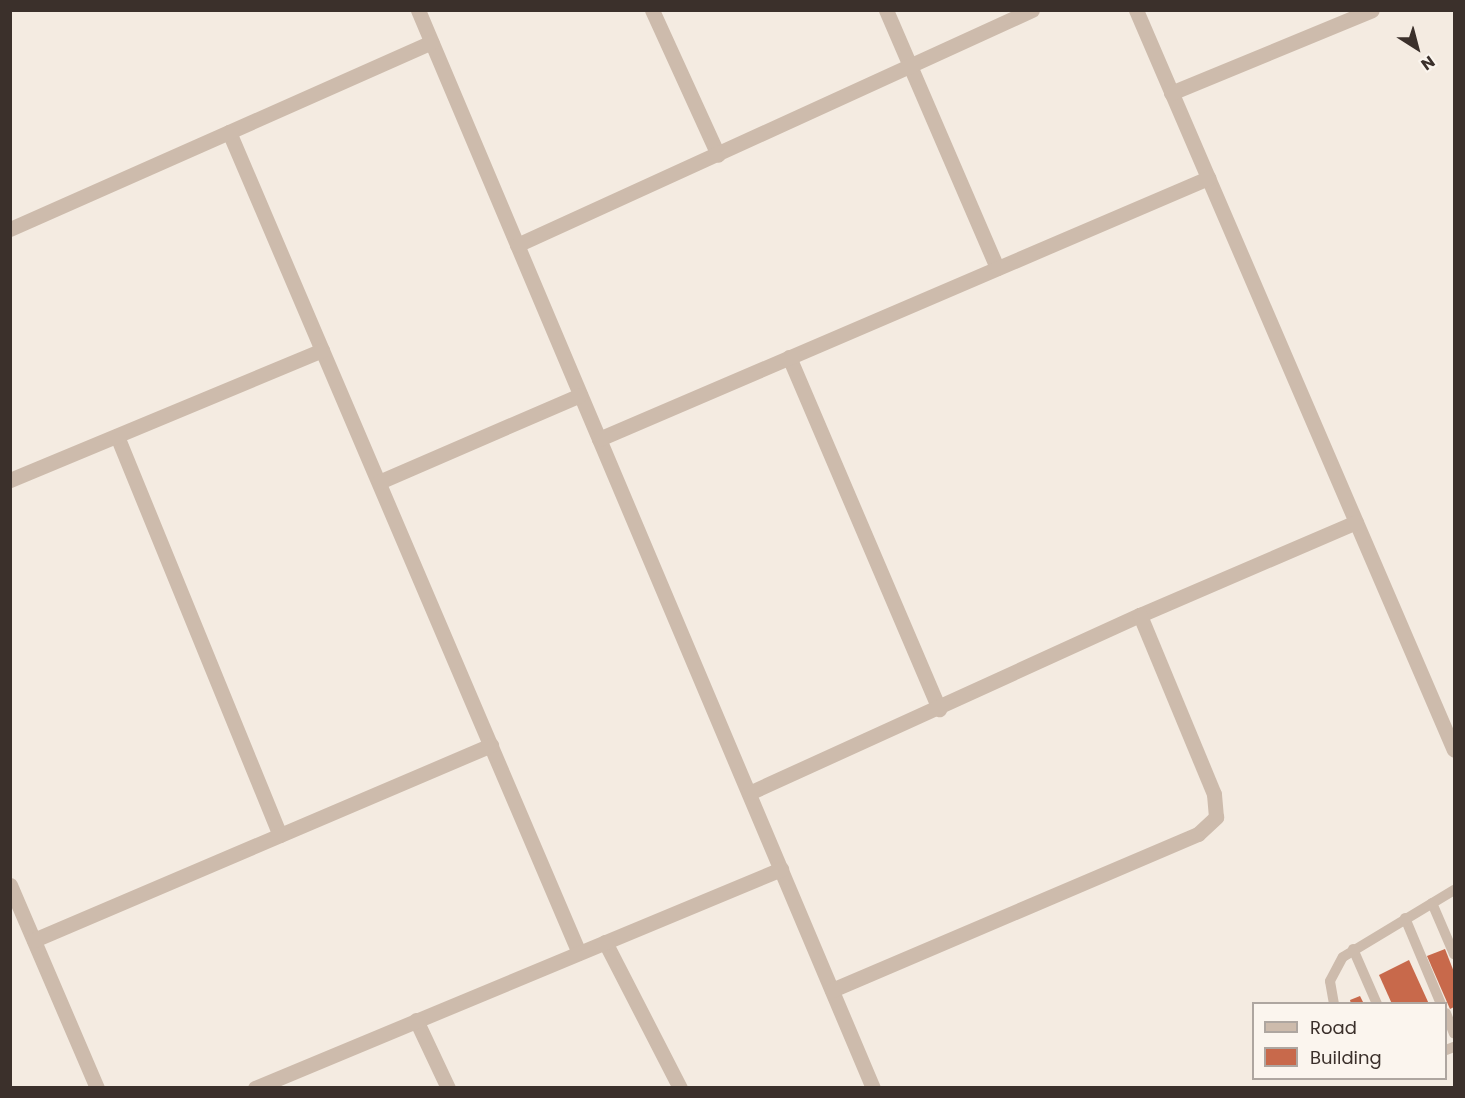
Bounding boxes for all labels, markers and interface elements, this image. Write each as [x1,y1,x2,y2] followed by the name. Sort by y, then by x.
[1387,18,1447,78] north arrow
[1416,50,1440,76] text: N
[1252,1002,1447,1080] legend
[1310,1015,1357,1040] text: Road
[1310,1045,1382,1070] text: Building

